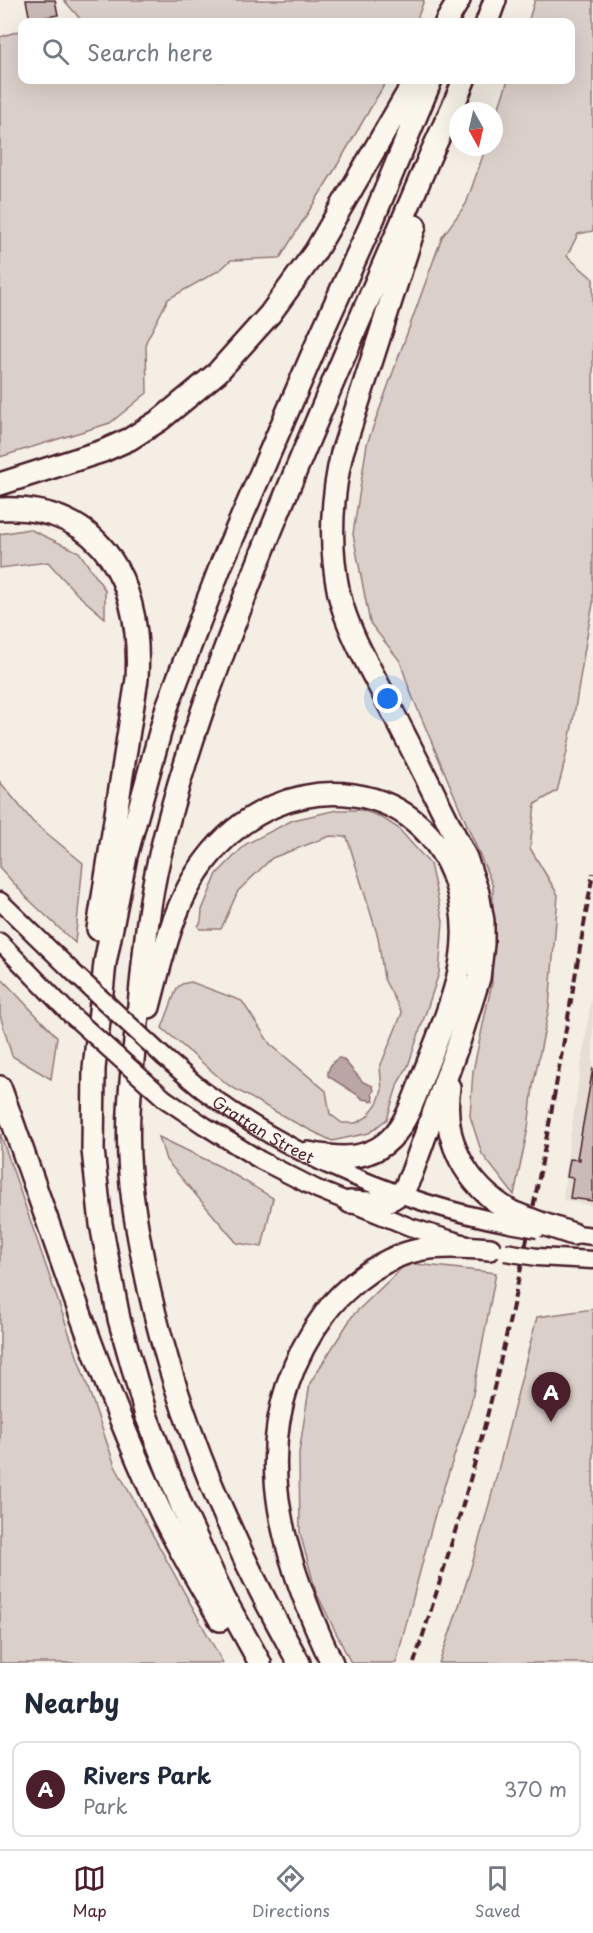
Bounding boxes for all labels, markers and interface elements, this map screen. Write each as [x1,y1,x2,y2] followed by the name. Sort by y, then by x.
[18,18,575,84] search box
[39,35,72,68] icon: search
[87,35,213,68] text: Search here
[449,102,503,156] north arrow
[373,684,402,713] your location
[208,1089,319,1169] street label: Grattan Street
[532,1372,570,1422] pin: A
[24,1683,119,1722] text: Nearby
[83,1758,212,1791] text: Rivers Park
[38,1774,53,1804] text: A
[504,1774,567,1804] text: 370 m
[83,1791,128,1821] text: Park
[73,1862,107,1922] tab: Map
[252,1862,330,1922] tab: Directions
[475,1862,520,1922] tab: Saved

